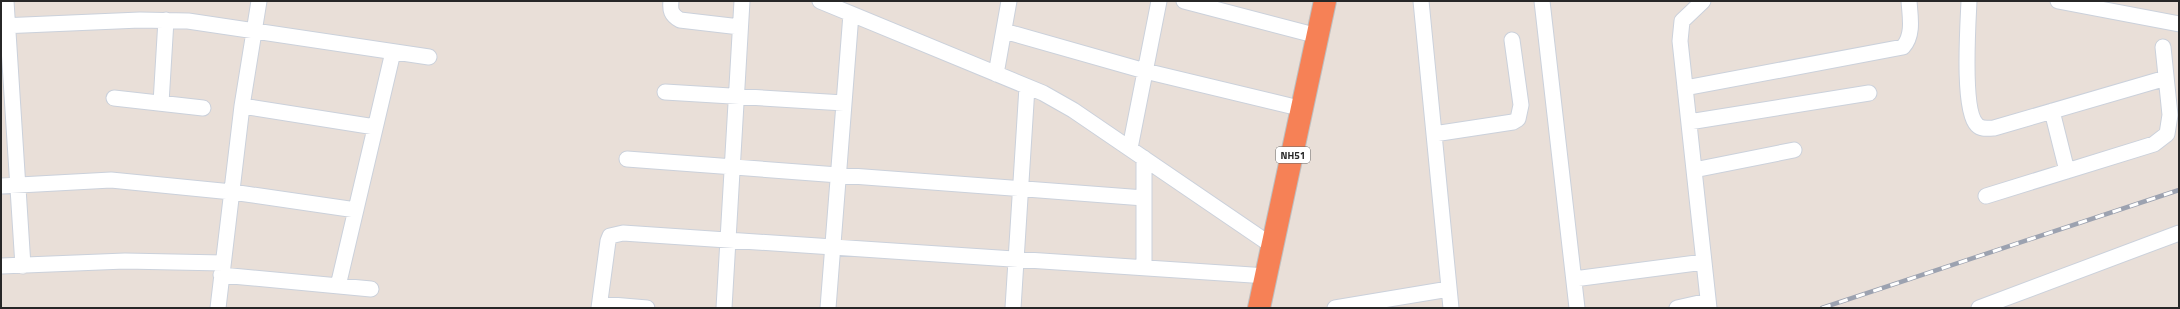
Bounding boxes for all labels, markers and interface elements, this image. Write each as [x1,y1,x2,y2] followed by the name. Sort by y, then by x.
[1276,147,1310,163] road number: NH51

